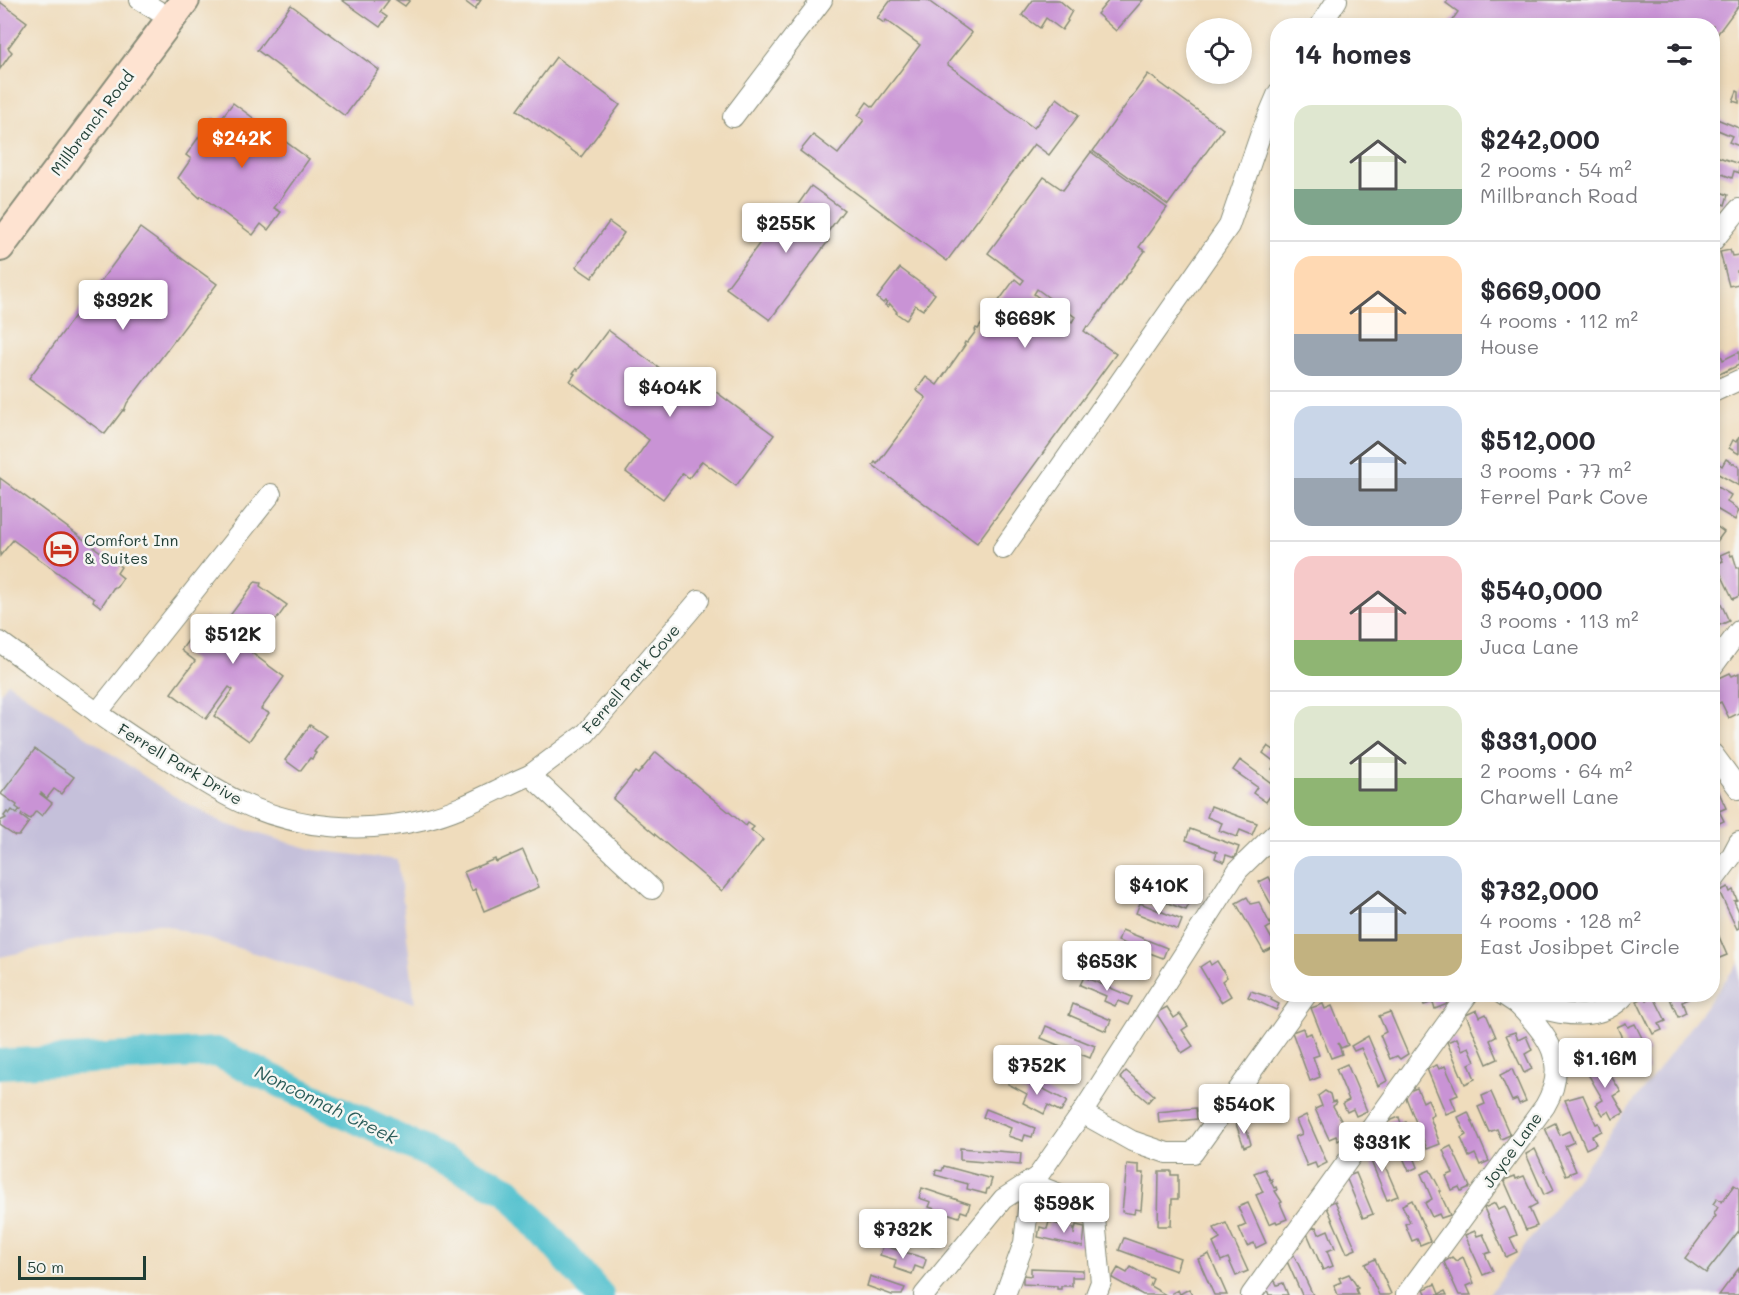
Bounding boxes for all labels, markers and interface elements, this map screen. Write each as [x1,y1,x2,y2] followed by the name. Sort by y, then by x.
[1186,18,1252,84] map controls
[1186,18,1252,84] button: locate
[1294,37,1412,71] text: 14 homes
[1663,38,1696,71] icon: filters
[45,66,138,179] street label: Millbranch Road
[200,118,284,169] pin: $242K
[1480,122,1600,156] text: $242,000
[212,124,272,150] text: $242K
[1342,129,1414,201] icon: home
[1480,156,1632,182] text: 2 rooms · 54 m²
[1480,182,1638,208] text: Millbranch Road
[744,203,828,254] pin: $255K
[756,209,816,235] text: $255K
[1480,273,1601,307] text: $669,000
[81,280,165,331] pin: $392K
[1342,280,1414,352] icon: home
[93,286,153,312] text: $392K
[983,298,1067,349] pin: $669K
[994,304,1056,330] text: $669K
[1480,307,1638,333] text: 4 rooms · 112 m²
[1480,333,1539,359] text: House
[628,367,712,418] pin: $404K
[638,373,702,399] text: $404K
[1480,423,1595,457] text: $512,000
[1342,430,1414,502] icon: home
[1480,457,1631,483] text: 3 rooms · 77 m²
[1480,483,1648,509] text: Ferrel Park Cove
[84,529,178,568] place label: Comfort Inn & Suites
[43,531,79,567] hotel icon: Comfort Inn & Suites
[1480,573,1603,607] text: $540,000
[1342,580,1414,652] icon: home
[1480,607,1639,633] text: 3 rooms · 113 m²
[191,614,275,665] pin: $512K
[577,619,684,738] street label: Ferrell Park Cove
[204,620,262,646] text: $512K
[1480,633,1579,659] text: Juca Lane
[114,718,246,809] street label: Ferrell Park Drive
[1480,723,1597,757] text: $331,000
[1342,730,1414,802] icon: home
[1480,757,1632,783] text: 2 rooms · 64 m²
[1480,783,1619,809] text: Charwell Lane
[1117,865,1201,916] pin: $410K
[1129,871,1189,897] text: $410K
[1480,873,1599,907] text: $732,000
[1342,880,1414,952] icon: home
[1480,907,1641,933] text: 4 rooms · 128 m²
[1480,933,1680,959] text: East Josibpet Circle
[1065,941,1149,992] pin: $653K
[1076,947,1138,973] text: $653K
[1556,1038,1654,1089] pin: $1.16M
[1573,1044,1637,1070] text: $1.16M
[995,1045,1079,1096] pin: $752K
[1007,1051,1067,1077] text: $752K
[251,1059,402,1149] water label: Nonconnah Creek
[1202,1084,1286,1135] pin: $540K
[1213,1090,1275,1116] text: $540K
[1477,1108,1546,1192] street label: Joyce Lane
[1340,1122,1424,1173] pin: $331K
[1353,1128,1411,1154] text: $331K
[1022,1183,1106,1234] pin: $598K
[1033,1189,1095,1215] text: $598K
[861,1209,945,1260] pin: $732K
[873,1215,933,1241] text: $732K
[18,1253,146,1280] scale bar
[27,1256,64,1277] text: 50 m

